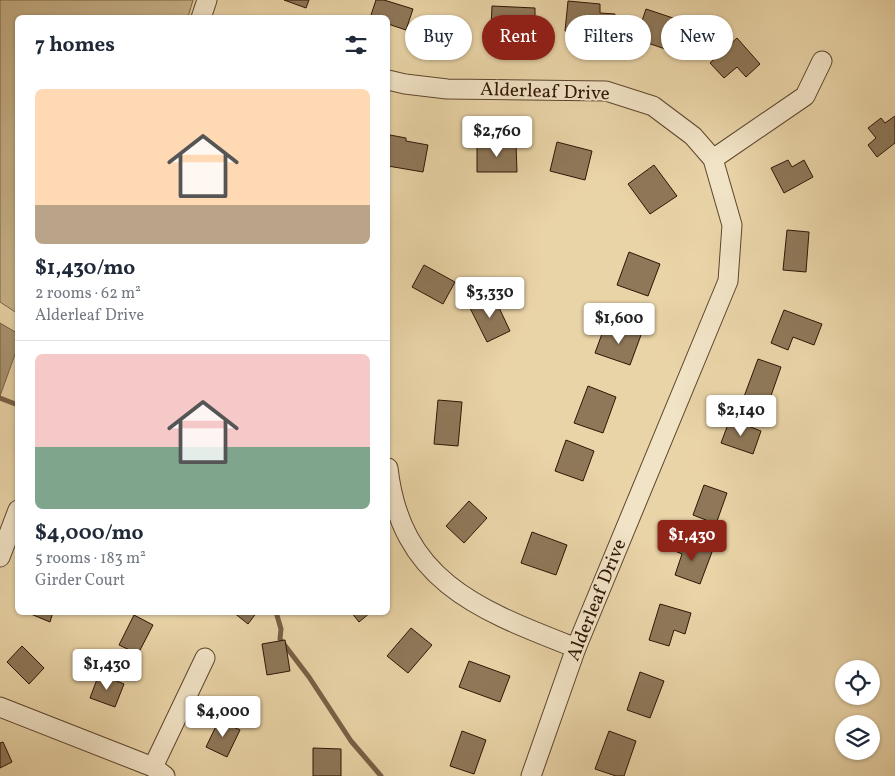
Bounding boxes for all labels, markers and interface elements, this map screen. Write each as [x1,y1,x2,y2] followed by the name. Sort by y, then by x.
[405,15,472,60] chip: Buy
[482,15,555,60] chip: Rent
[565,15,651,60] chip: Filters
[661,15,733,60] chip: New
[35,31,115,60] text: 7 homes
[342,31,370,59] icon: filters
[480,77,610,107] street label: Alderleaf Drive
[456,116,538,158] pin: $2,760
[158,121,248,211] icon: home
[473,121,521,143] text: $2,760
[35,254,135,283] text: $1,430/mo
[449,276,531,319] pin: $3,330
[466,282,514,304] text: $3,330
[35,283,141,305] text: 2 rooms · 62 m²
[578,302,660,345] pin: $1,600
[35,305,144,327] text: Alderleaf Drive
[595,308,643,330] text: $1,600
[158,387,248,477] icon: home
[700,394,782,437] pin: $2,140
[717,400,765,422] text: $2,140
[35,519,144,548] text: $4,000/mo
[651,520,733,562] pin: $1,430
[669,525,715,547] text: $1,430
[561,535,633,665] street label: Alderleaf Drive
[35,548,146,570] text: 5 rooms · 183 m²
[35,570,125,592] text: Girder Court
[66,648,148,691] pin: $1,430
[84,654,130,676] text: $1,430
[835,660,880,760] map controls
[835,660,880,705] button: locate
[182,696,264,738] pin: $4,000
[196,701,250,723] text: $4,000
[835,715,880,760] button: layers

